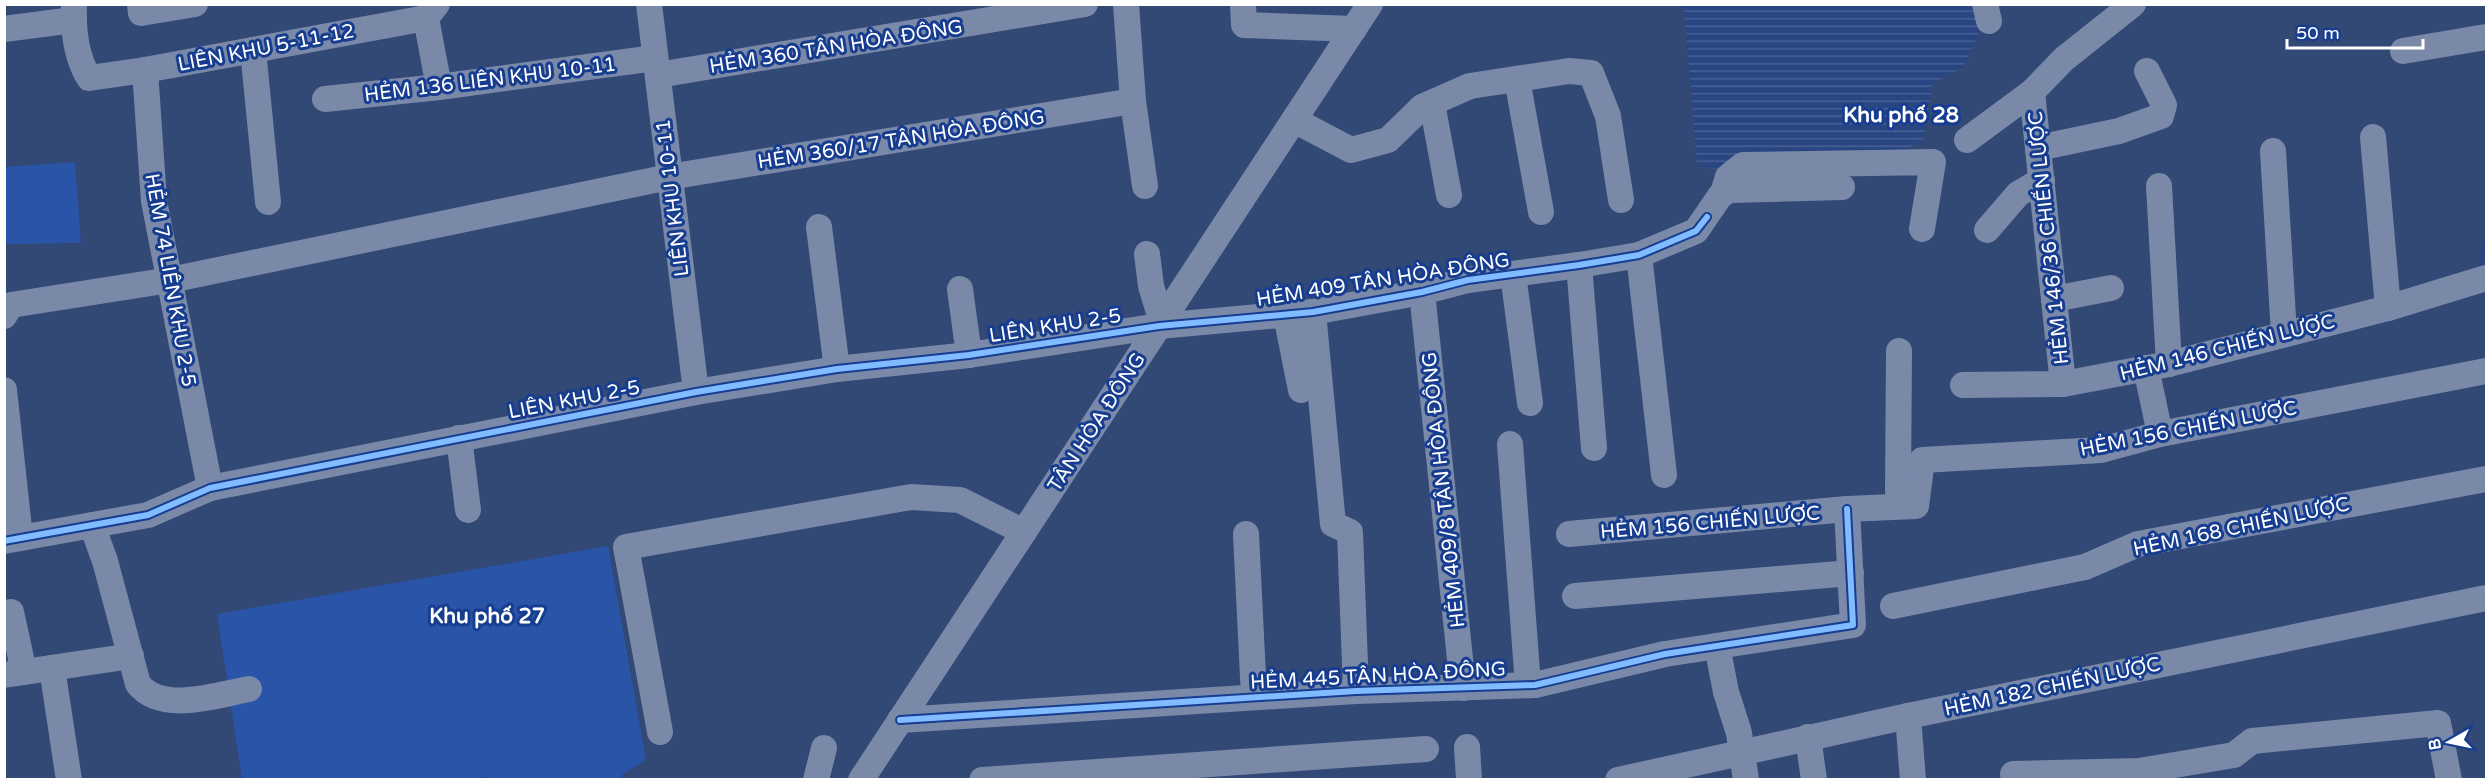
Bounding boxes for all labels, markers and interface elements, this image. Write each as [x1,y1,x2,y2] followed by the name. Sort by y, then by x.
[2287,12,2424,50] scale bar
[708,14,965,79] street label: HẺM 360 TÂN HÒA ĐÔNG
[176,18,356,77] street label: LIÊN KHU 5-11-12
[2296,22,2340,44] text: 50 m
[363,52,618,107] street label: HẺM 136 LIÊN KHU 10-11
[1843,103,1959,128] district label: Khu phố 28
[756,104,1046,175] street label: HẺM 360/17 TÂN HÒA ĐÔNG
[2021,110,2074,366] street label: HẺM 146/36 CHIẾN LƯỢC
[650,118,695,278] street label: LIÊN KHU 10-11
[139,172,202,389] street label: HẺM 74 LIÊN KHU 2-5
[1255,247,1512,312] street label: HẺM 409 TÂN HÒA ĐÔNG
[987,303,1123,348] street label: LIÊN KHU 2-5
[2117,307,2337,386] street label: HẺM 146 CHIẾN LƯỢC
[1042,348,1151,497] street label: TÂN HÒA ĐÔNG
[1417,351,1470,629] street label: HẺM 409/8 TÂN HÒA ĐÔNG
[506,374,642,424] street label: LIÊN KHU 2-5
[2077,393,2299,462] street label: HẺM 156 CHIẾN LƯỢC
[2130,489,2352,562] street label: HẺM 168 CHIẾN LƯỢC
[1599,498,1821,545] street label: HẺM 156 CHIẾN LƯỢC
[429,604,545,629] district label: Khu phố 27
[1941,649,2163,722] street label: HẺM 182 CHIẾN LƯỢC
[1249,656,1507,695] street label: HẺM 445 TÂN HÒA ĐÔNG
[2419,712,2479,772] north arrow
[2424,737,2446,751] text: B

